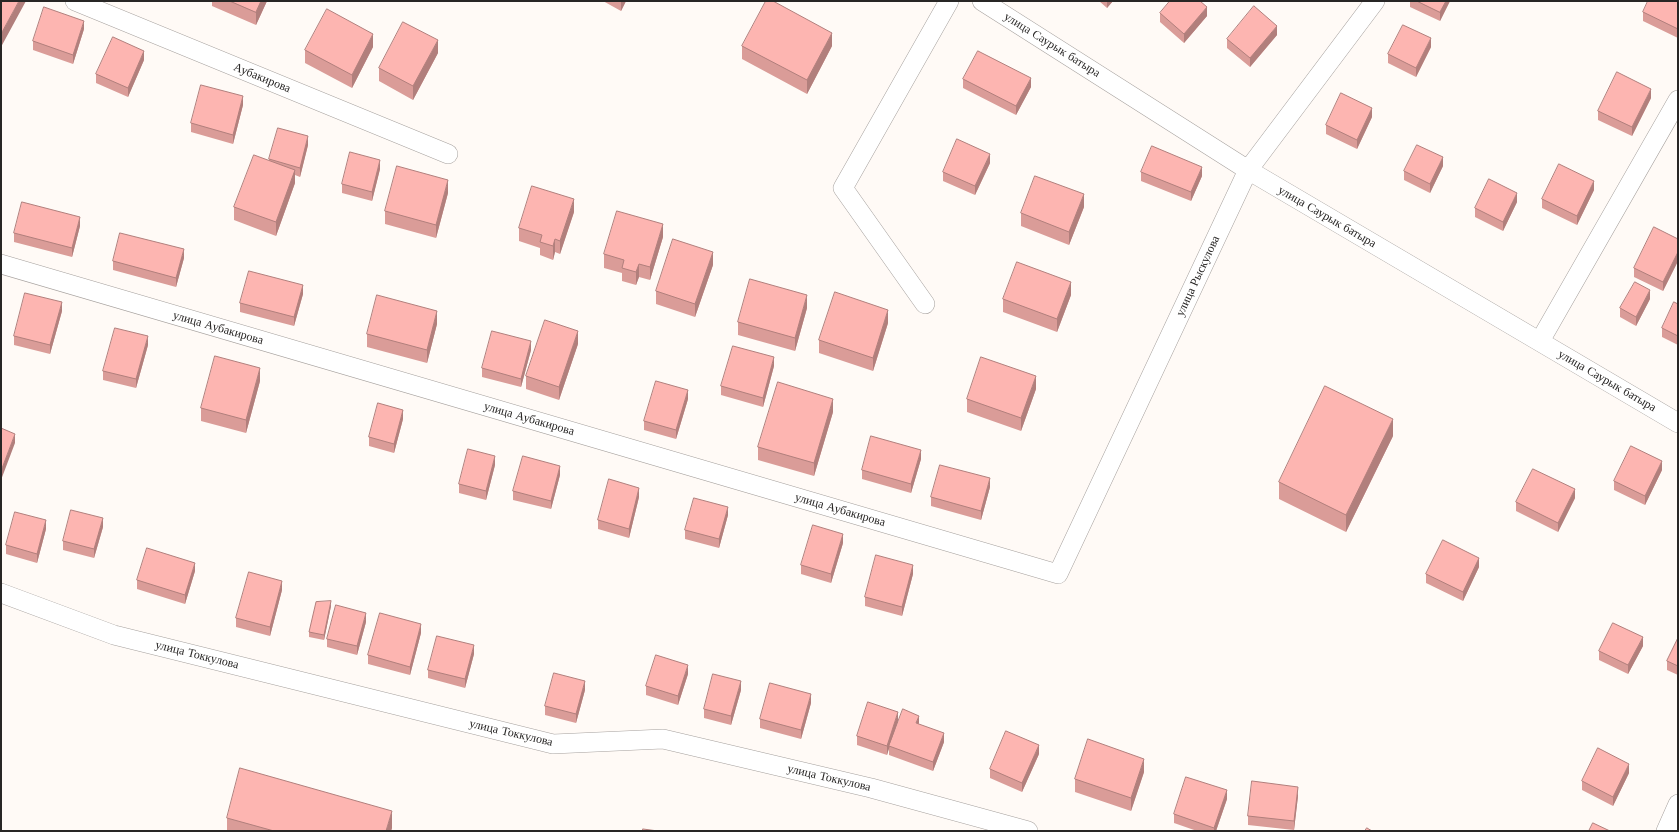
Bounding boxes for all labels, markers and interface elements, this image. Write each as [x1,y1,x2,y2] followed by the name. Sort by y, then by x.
[1001,10,1103,80] street label: улица Саурык батыра
[231,60,293,96] street label: Аубакирова
[1275,183,1379,251] street label: улица Саурык батыра
[1173,233,1223,319] street label: улица Рыскулова
[171,308,265,348] street label: улица Аубакирова
[1555,347,1659,415] street label: улица Саурык батыра
[482,399,576,439] street label: улица Аубакирова
[793,490,887,530] street label: улица Аубакирова
[154,638,240,672] street label: улица Токкулова
[468,716,554,750] street label: улица Токкулова
[786,761,872,795] street label: улица Токкулова

